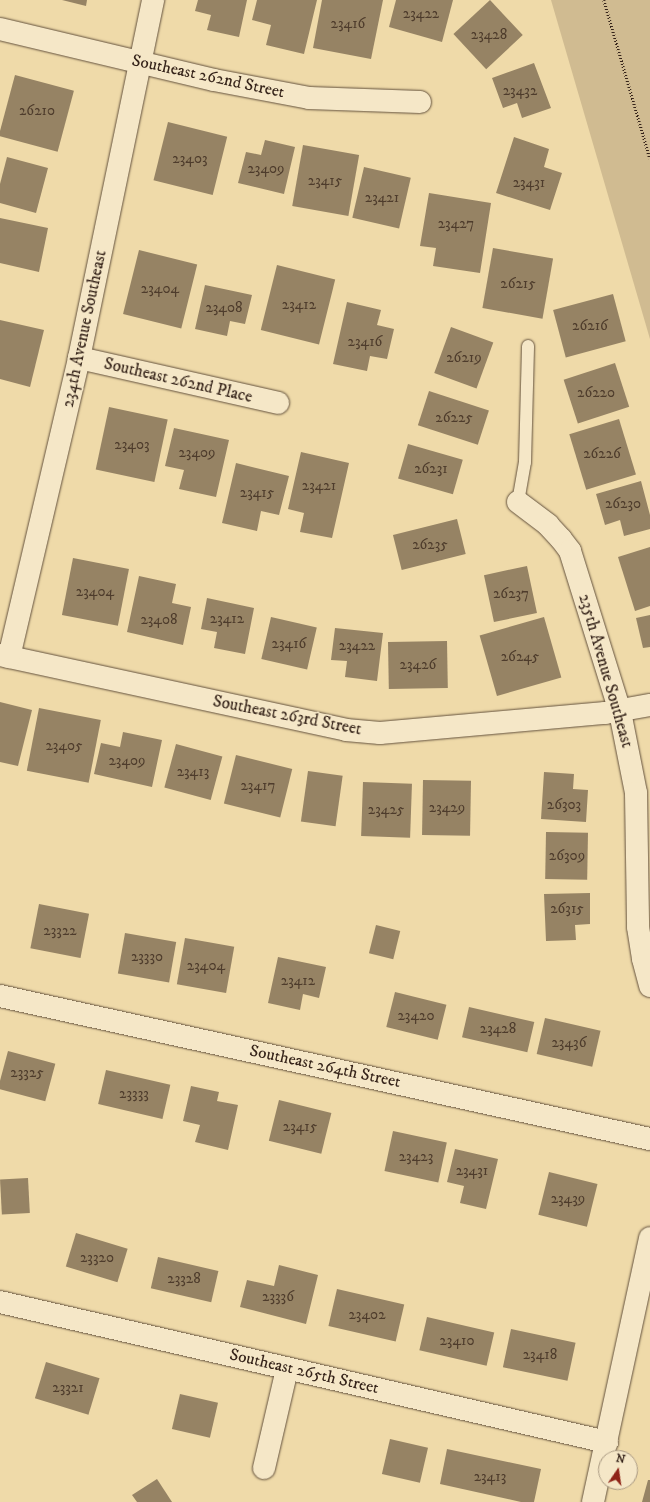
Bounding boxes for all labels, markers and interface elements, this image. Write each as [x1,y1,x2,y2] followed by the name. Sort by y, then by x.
[403,5,439,23] house number: 23422
[331,15,365,33] house number: 23416
[471,26,507,44] house number: 23428
[130,51,286,103] street label: Southeast 262nd Street
[503,82,537,100] house number: 23432
[19,102,55,120] house number: 26210
[172,150,208,168] house number: 23403
[247,160,285,178] house number: 23409
[308,172,342,190] house number: 23415
[513,174,545,192] house number: 23431
[365,189,399,207] house number: 23421
[438,215,474,233] house number: 23427
[58,249,112,409] street label: 234th Avenue Southeast
[500,275,536,293] house number: 26215
[141,280,179,298] house number: 23404
[282,296,316,314] house number: 23412
[205,299,243,317] house number: 23408
[572,317,608,335] house number: 26216
[348,333,382,351] house number: 23416
[446,349,482,367] house number: 26219
[102,354,254,408] street label: Southeast 262nd Place
[577,384,615,402] house number: 26220
[435,409,473,427] house number: 26225
[114,436,150,454] house number: 23403
[178,444,216,462] house number: 23409
[583,445,621,463] house number: 26226
[414,460,448,478] house number: 26231
[302,477,336,495] house number: 23421
[240,484,274,502] house number: 23415
[605,495,641,513] house number: 26230
[412,536,448,554] house number: 26235
[76,583,114,601] house number: 23404
[493,585,529,603] house number: 26237
[573,592,637,750] street label: 235th Avenue Southeast
[210,610,244,628] house number: 23412
[140,611,178,629] house number: 23408
[272,635,306,653] house number: 23416
[339,637,375,655] house number: 23422
[501,648,539,666] house number: 26245
[400,656,436,674] house number: 23426
[211,692,363,740] street label: Southeast 263rd Street
[45,737,83,755] house number: 23405
[108,752,146,770] house number: 23409
[177,763,209,781] house number: 23413
[240,777,276,795] house number: 23417
[547,796,581,814] house number: 26303
[429,799,465,817] house number: 23429
[368,801,404,819] house number: 23425
[549,847,585,865] house number: 26309
[550,900,584,918] house number: 26315
[43,922,77,940] house number: 23322
[131,948,163,966] house number: 23330
[187,957,225,975] house number: 23404
[281,972,315,990] house number: 23412
[397,1007,435,1025] house number: 23420
[480,1020,516,1038] house number: 23428
[551,1034,587,1052] house number: 23436
[248,1041,402,1093] street label: Southeast 264th Street
[10,1064,44,1082] house number: 23325
[119,1085,149,1103] house number: 23333
[283,1118,317,1136] house number: 23415
[399,1148,433,1166] house number: 23423
[456,1162,488,1180] house number: 23431
[551,1190,585,1208] house number: 23439
[80,1249,114,1267] house number: 23320
[167,1270,201,1288] house number: 23328
[262,1288,294,1306] house number: 23336
[348,1306,386,1324] house number: 23402
[439,1332,475,1350] house number: 23410
[227,1345,381,1399] street label: Southeast 265th Street
[523,1346,557,1364] house number: 23418
[52,1379,84,1397] house number: 23321
[598,1450,638,1490] north arrow
[614,1451,626,1467] text: N
[474,1468,506,1486] house number: 23413

